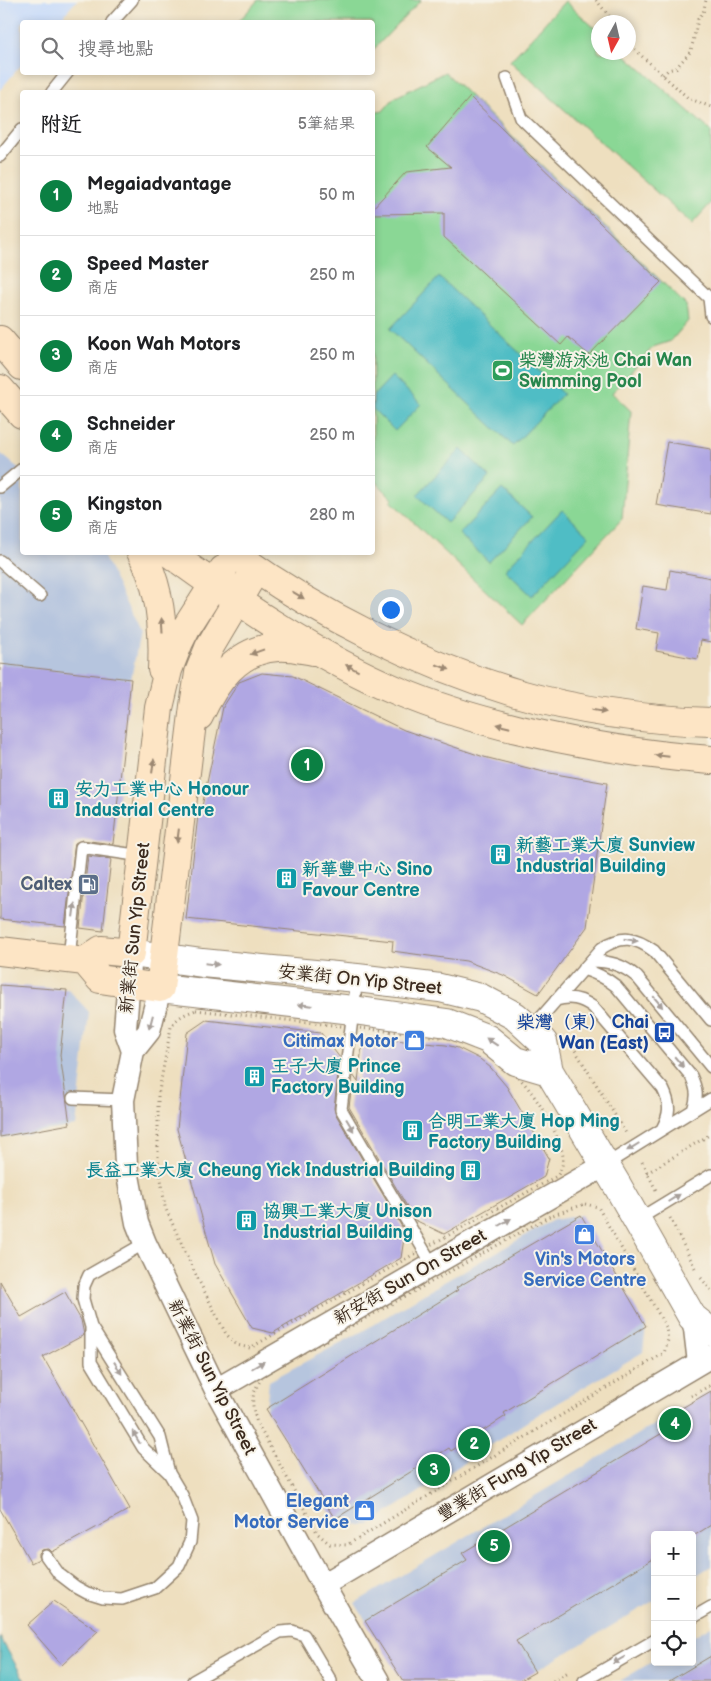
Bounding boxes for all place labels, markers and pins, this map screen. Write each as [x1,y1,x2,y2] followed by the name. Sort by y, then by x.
[519,350,692,392] place label: 柴灣游泳池 Chai Wan Swimming Pool
[491,358,515,382] sports icon: 柴灣游泳池 Chai Wan Swimming Pool
[291,746,323,784] pin: 1
[75,779,250,821] place label: 安力工業中心 Honour Industrial Centre
[47,787,71,811] building icon: 安力工業中心 Honour Industrial Centre
[516,835,695,877] place label: 新藝工業大廈 Sunview Industrial Building
[488,843,512,867] building icon: 新藝工業大廈 Sunview Industrial Building
[302,859,433,901] place label: 新華豐中心 Sino Favour Centre
[274,867,298,891] building icon: 新華豐中心 Sino Favour Centre
[76,872,100,896] fuel station icon: Caltex
[21,874,72,895] place label: Caltex
[517,1012,649,1054] place label: 柴灣（東） Chai Wan (East)
[653,1020,677,1044] bus stop icon: 柴灣（東） Chai Wan (East)
[402,1029,426,1053] shop icon: Citimax Motor
[283,1031,399,1052] place label: Citimax Motor
[271,1056,405,1098] place label: 王子大廈 Prince Factory Building
[243,1064,267,1088] building icon: 王子大廈 Prince Factory Building
[428,1111,620,1153] place label: 合明工業大廈 Hop Ming Factory Building
[400,1119,424,1143] building icon: 合明工業大廈 Hop Ming Factory Building
[459,1158,483,1182] building icon: 長益工業大廈 Cheung Yick Industrial Building
[86,1160,455,1181] place label: 長益工業大廈 Cheung Yick Industrial Building
[263,1201,432,1243] place label: 協興工業大廈 Unison Industrial Building
[235,1209,259,1233] building icon: 協興工業大廈 Unison Industrial Building
[573,1222,597,1246] shop icon: Vin's Motors Service Centre
[524,1249,646,1291] place label: Vin's Motors Service Centre
[659,1405,691,1443] pin: 4
[458,1425,490,1463] pin: 2
[418,1451,450,1489] pin: 3
[234,1491,349,1533] place label: Elegant Motor Service
[353,1499,377,1523] shop icon: Elegant Motor Service
[478,1527,510,1565] pin: 5

